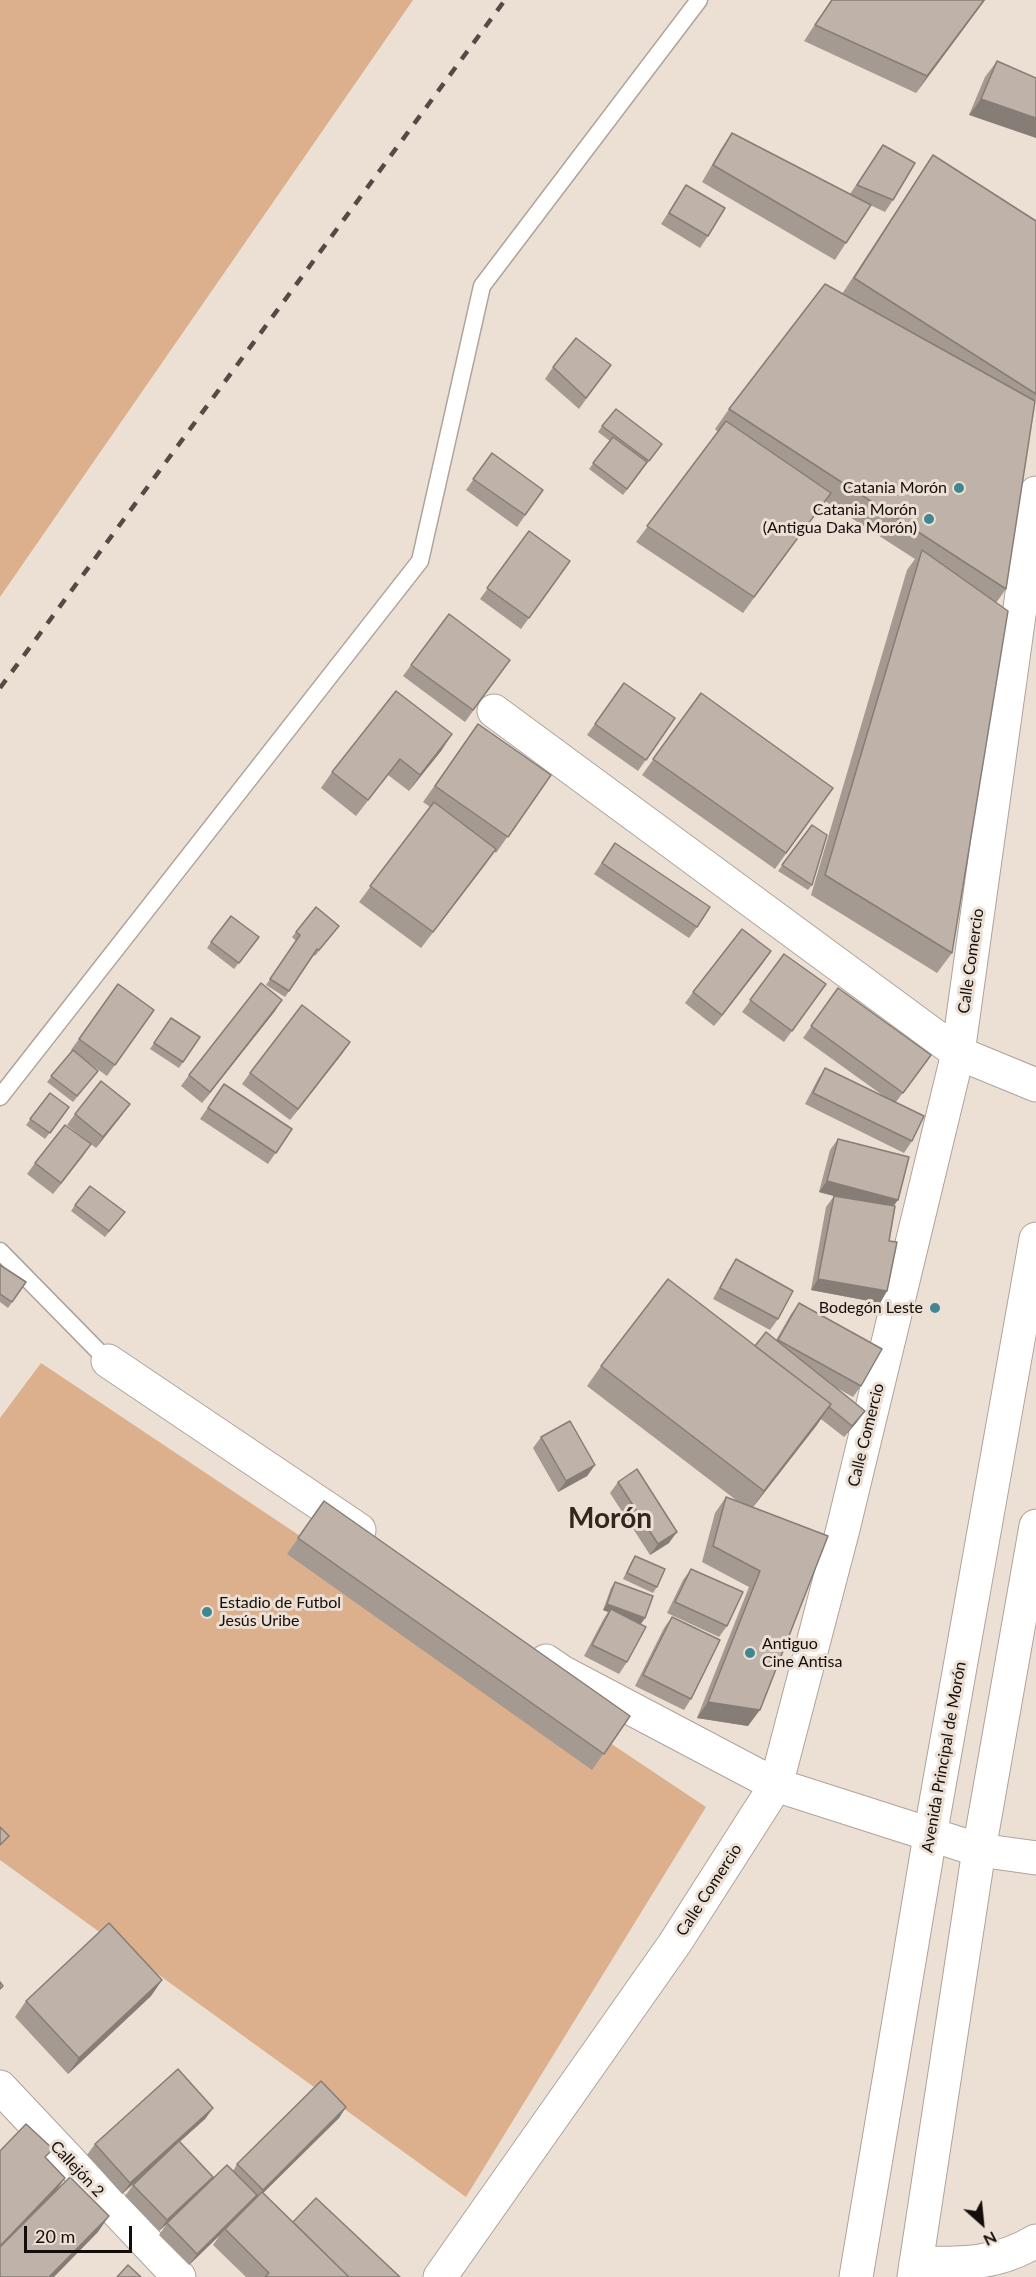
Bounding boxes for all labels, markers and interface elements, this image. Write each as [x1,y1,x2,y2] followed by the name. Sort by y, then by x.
[843,478,947,498] place label: Catania Morón
[952,481,966,495] marker: Catania Morón
[763,500,917,538] place label: Catania Morón (Antigua Daka Morón)
[922,512,936,526] marker: Catania Morón (Antigua Daka Morón)
[954,907,988,1015] street label: Calle Comercio
[819,1298,923,1318] place label: Bodegón Leste
[928,1301,942,1315] marker: Bodegón Leste
[844,1381,888,1489] street label: Calle Comercio
[568,1502,652,1536] district label: Morón
[219,1593,341,1631] place label: Estadio de Futbol Jesús Uribe
[200,1605,214,1619] marker: Estadio de Futbol Jesús Uribe
[762,1634,842,1672] place label: Antiguo Cine Antisa
[743,1646,757,1660] marker: Antiguo Cine Antisa
[918,1660,970,1854] street label: Avenida Principal de Morón
[672,1840,746,1940] street label: Calle Comercio
[46,2137,108,2201] street label: Callejón 2
[952,2193,1012,2253] north arrow
[27,2214,135,2252] scale bar
[35,2225,75,2247] text: 20 m
[981,2228,1000,2251] text: N

